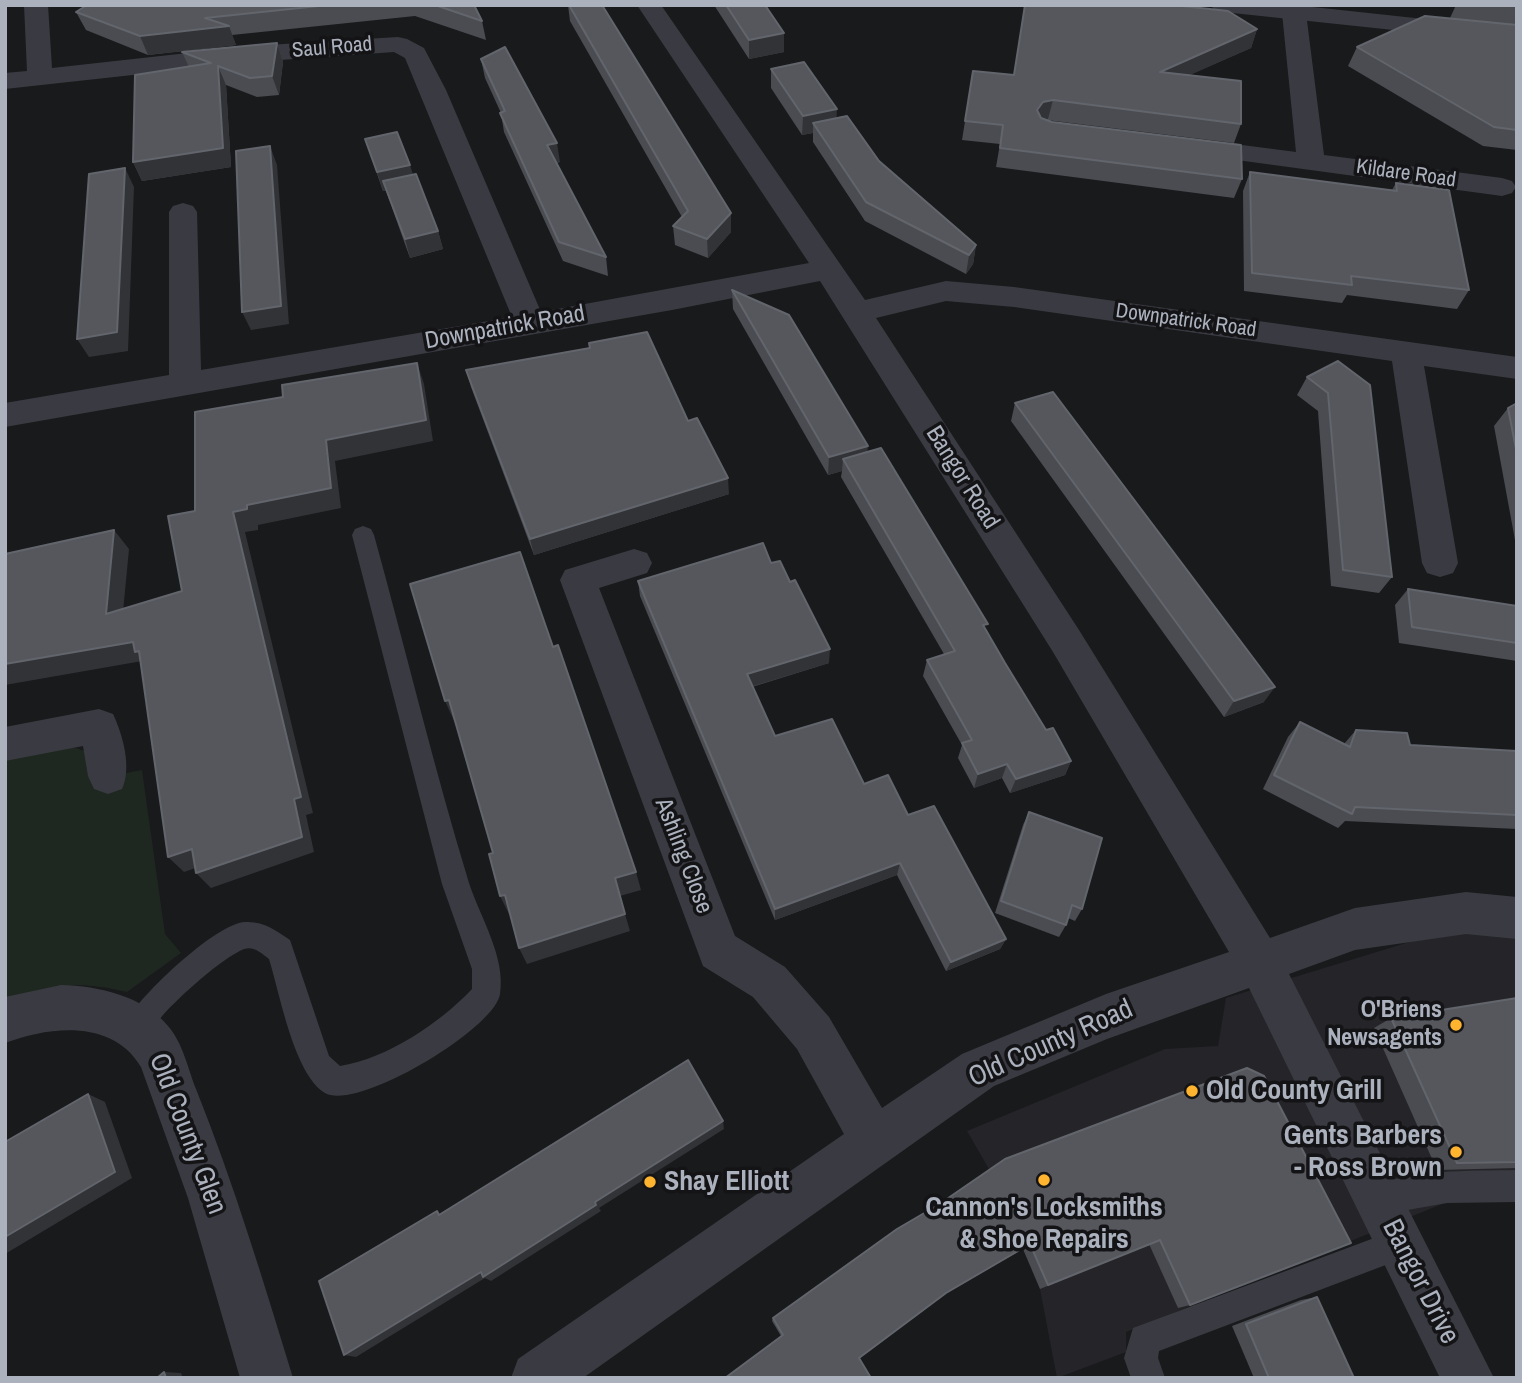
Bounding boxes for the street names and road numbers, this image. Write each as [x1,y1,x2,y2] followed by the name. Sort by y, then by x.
[291,32,373,64] street label: Saul Road
[1354,155,1458,193] street label: Kildare Road
[1114,299,1258,343] street label: Downpatrick Road
[423,300,587,356] street label: Downpatrick Road
[919,421,1005,535] street label: Bangor Road
[648,794,718,918] street label: Ashling Close
[964,993,1138,1095] street label: Old County Road
[141,1049,233,1219] street label: Old County Glen
[1374,1214,1466,1350] street label: Bangor Drive

